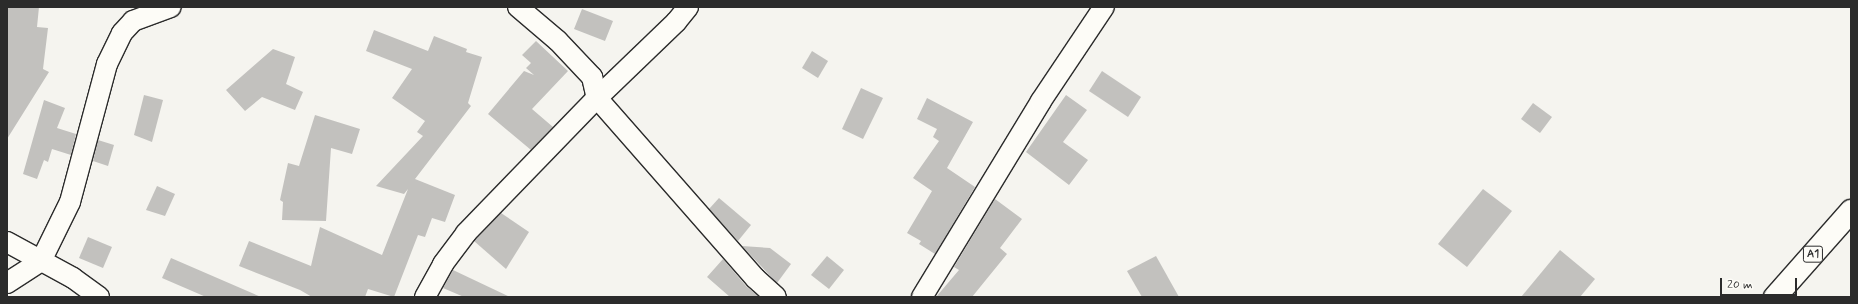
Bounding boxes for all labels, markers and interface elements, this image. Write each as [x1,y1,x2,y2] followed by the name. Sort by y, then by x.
[1802,245,1824,263] road number: A1
[1722,270,1799,296] scale bar
[1727,277,1753,293] text: 20 m

